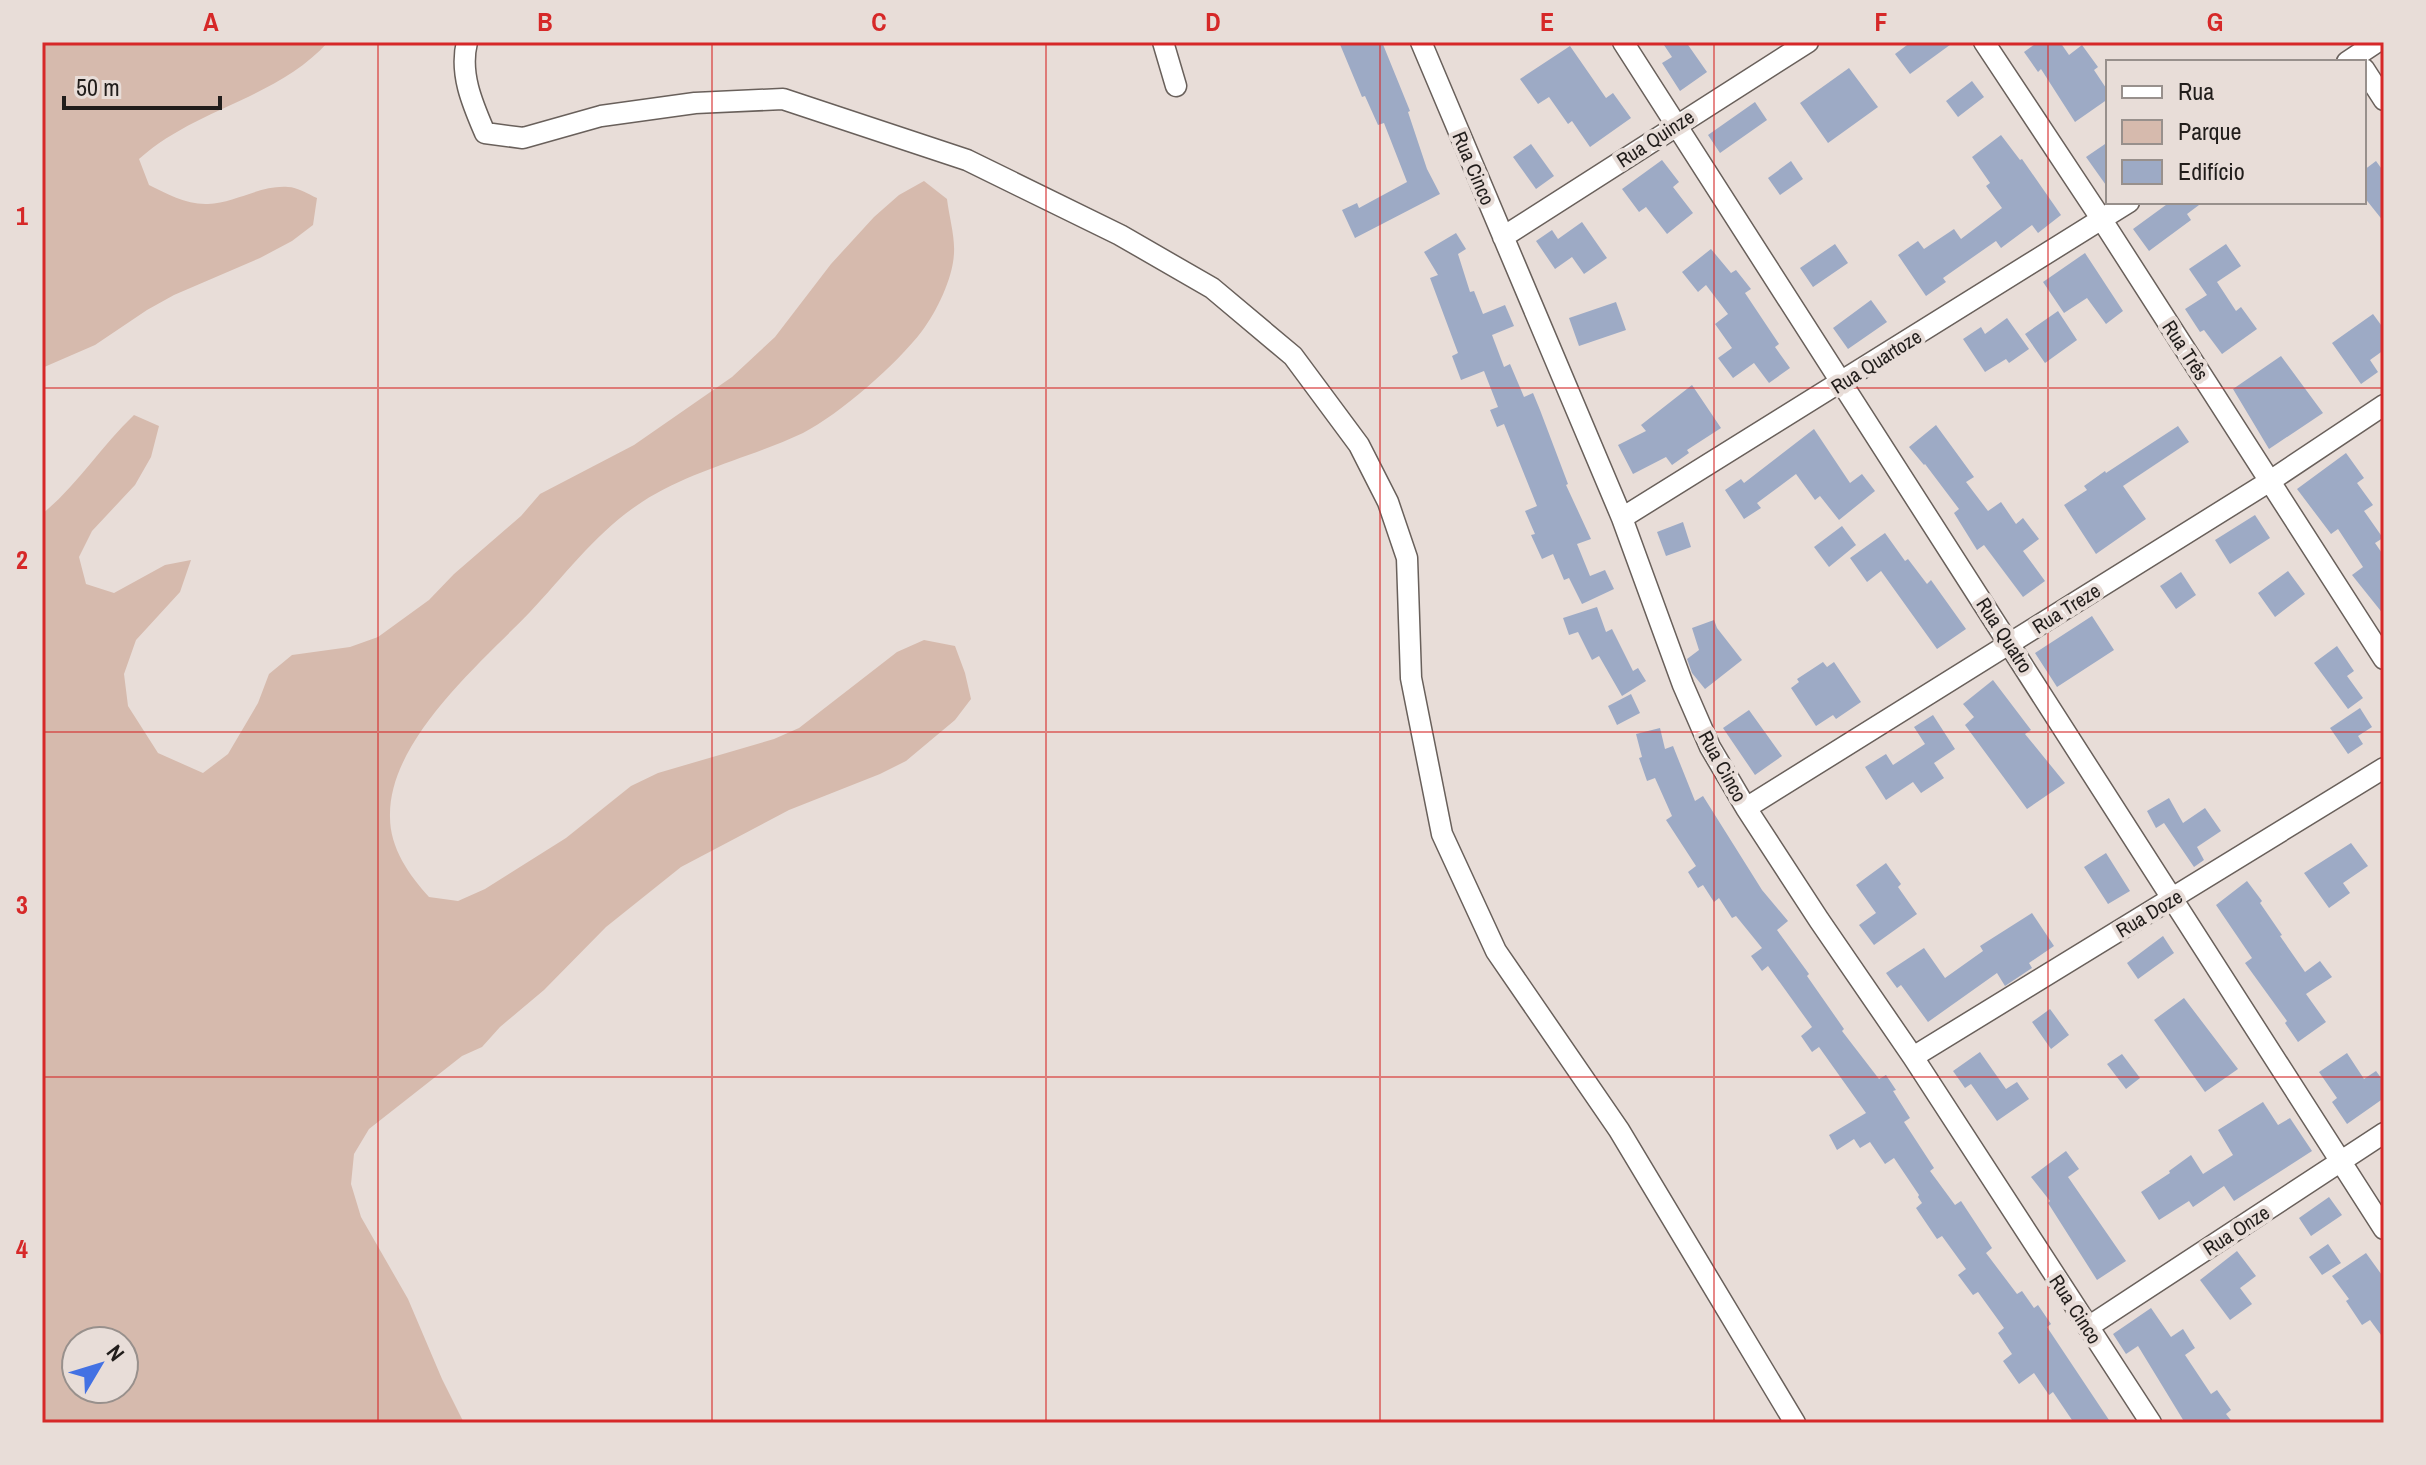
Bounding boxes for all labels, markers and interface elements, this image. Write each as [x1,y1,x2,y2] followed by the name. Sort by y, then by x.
[203,4,219,39] text: A
[537,4,553,39] text: B
[871,4,887,39] text: C
[1205,4,1221,39] text: D
[1540,4,1554,39] text: E
[1874,4,1888,39] text: F
[2207,4,2223,39] text: G
[64,60,220,110] scale bar
[2106,60,2366,204] legend
[76,71,120,103] text: 50 m
[2178,75,2214,107] text: Rua
[1611,103,1699,173] street label: Rua Quinze
[2178,115,2241,147] text: Parque
[1446,127,1502,209] street label: Rua Cinco
[2178,155,2245,187] text: Edifício
[16,198,28,233] text: 1
[2157,315,2215,385] street label: Rua Três
[1826,322,1926,400] street label: Rua Quartoze
[16,542,28,577] text: 2
[2027,576,2105,640] street label: Rua Treze
[1971,592,2039,678] street label: Rua Quatro
[1692,726,1754,806] street label: Rua Cinco
[2111,883,2187,943] street label: Rua Doze
[16,887,28,922] text: 3
[2198,1199,2274,1261] street label: Rua Onze
[16,1231,28,1266] text: 4
[2044,1269,2108,1349] street label: Rua Cinco
[60,1325,140,1405] north arrow
[100,1338,132,1367] text: N

